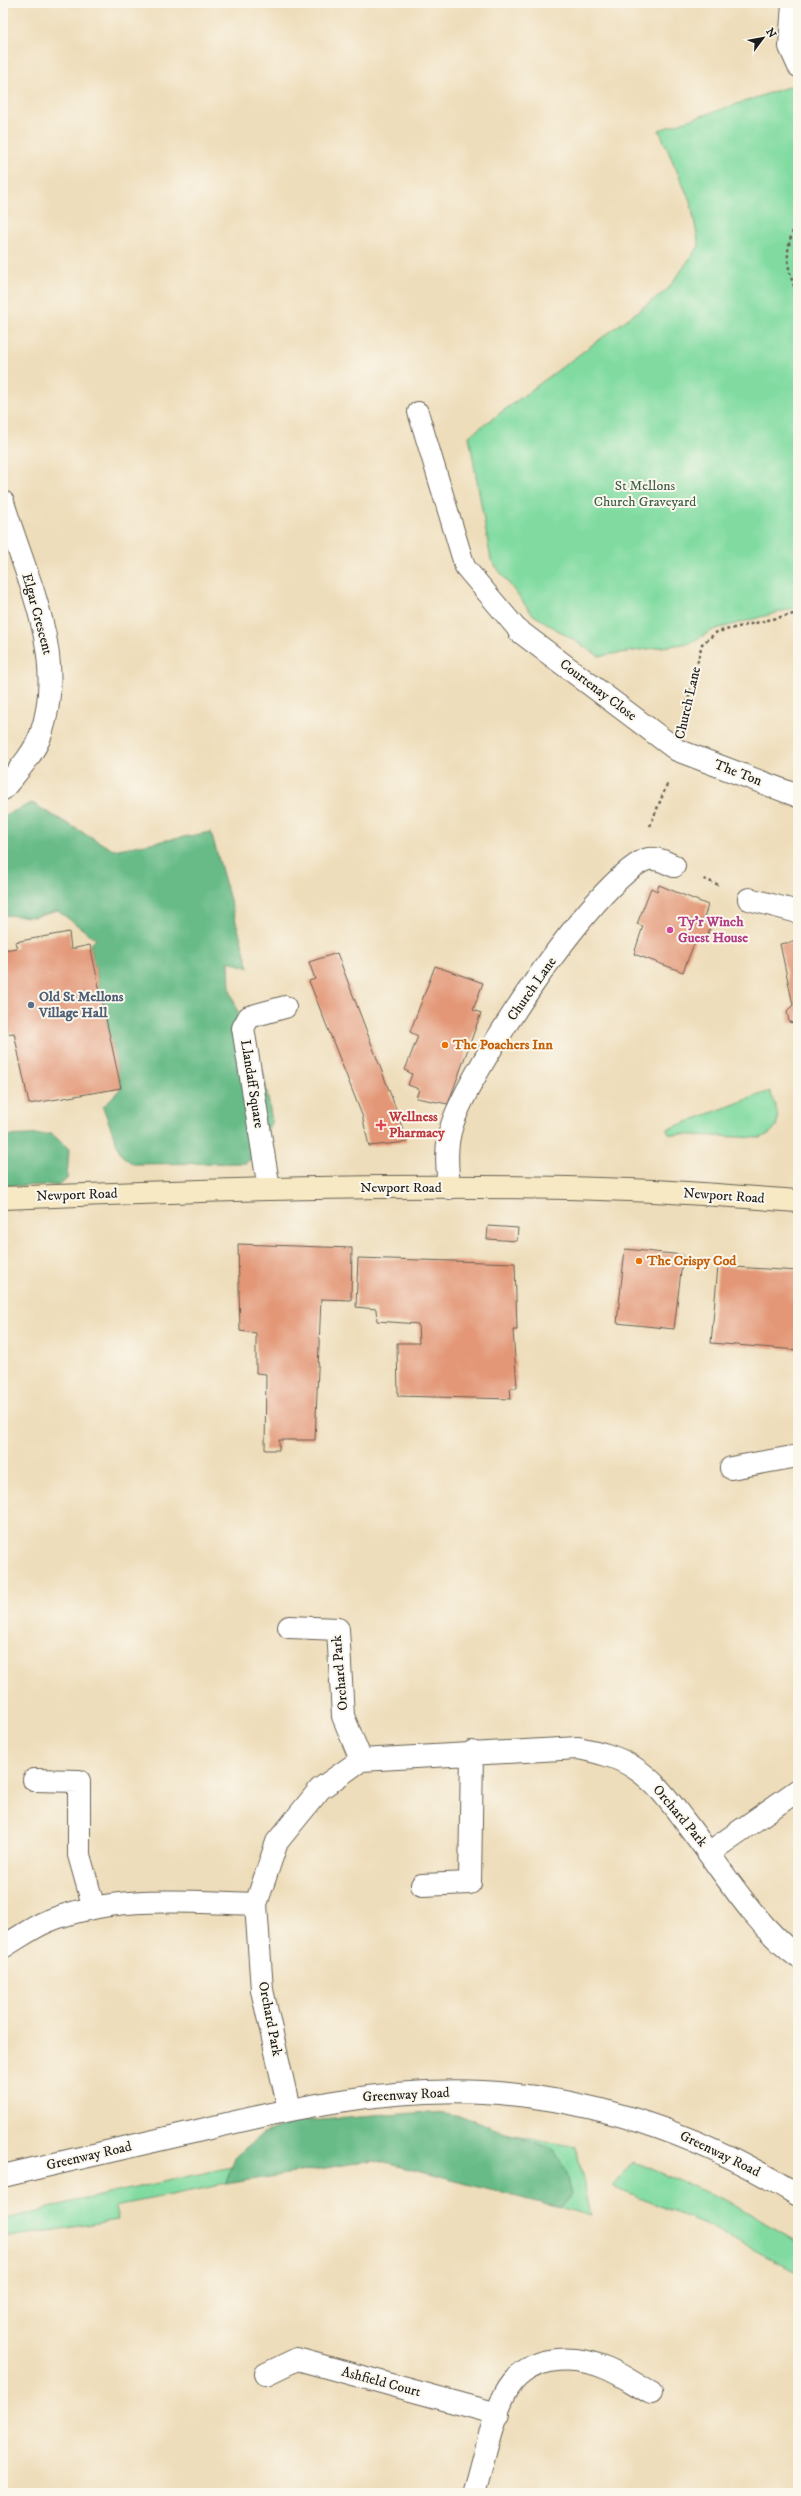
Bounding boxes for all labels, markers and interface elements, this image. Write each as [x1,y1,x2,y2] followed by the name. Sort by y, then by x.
[743,18,783,58] north arrow
[762,26,779,41] text: N
[594,477,696,511] park label: St Mellons Church Graveyard
[17,571,57,657] street label: Elgar Crescent
[556,655,640,725] street label: Courtenay Close
[671,665,705,741] street label: Church Lane
[711,756,765,791] street label: The Ton
[677,913,748,947] place label: Ty'r Winch Guest House
[665,925,675,935] marker: Ty'r Winch Guest House
[503,953,561,1024] street label: Church Lane
[38,988,124,1022] place label: Old St Mellons Village Hall
[26,1000,36,1010] marker: Old St Mellons Village Hall
[452,1036,553,1054] place label: The Poachers Inn
[236,1038,268,1130] street label: Llandaff Square
[440,1040,450,1050] marker: The Poachers Inn
[388,1108,445,1142] place label: Wellness Pharmacy
[376,1120,386,1130] marker: Wellness Pharmacy
[360,1179,442,1197] street label: Newport Road
[683,1184,765,1208] street label: Newport Road
[36,1185,118,1205] street label: Newport Road
[646,1252,737,1270] place label: The Crispy Cod
[634,1256,644,1266] marker: The Crispy Cod
[328,1634,352,1711] street label: Orchard Park
[649,1781,711,1851] street label: Orchard Park
[254,1980,286,2058] street label: Orchard Park
[362,2084,450,2106] street label: Greenway Road
[677,2127,763,2181] street label: Greenway Road
[44,2137,134,2175] street label: Greenway Road
[339,2363,423,2401] street label: Ashfield Court

